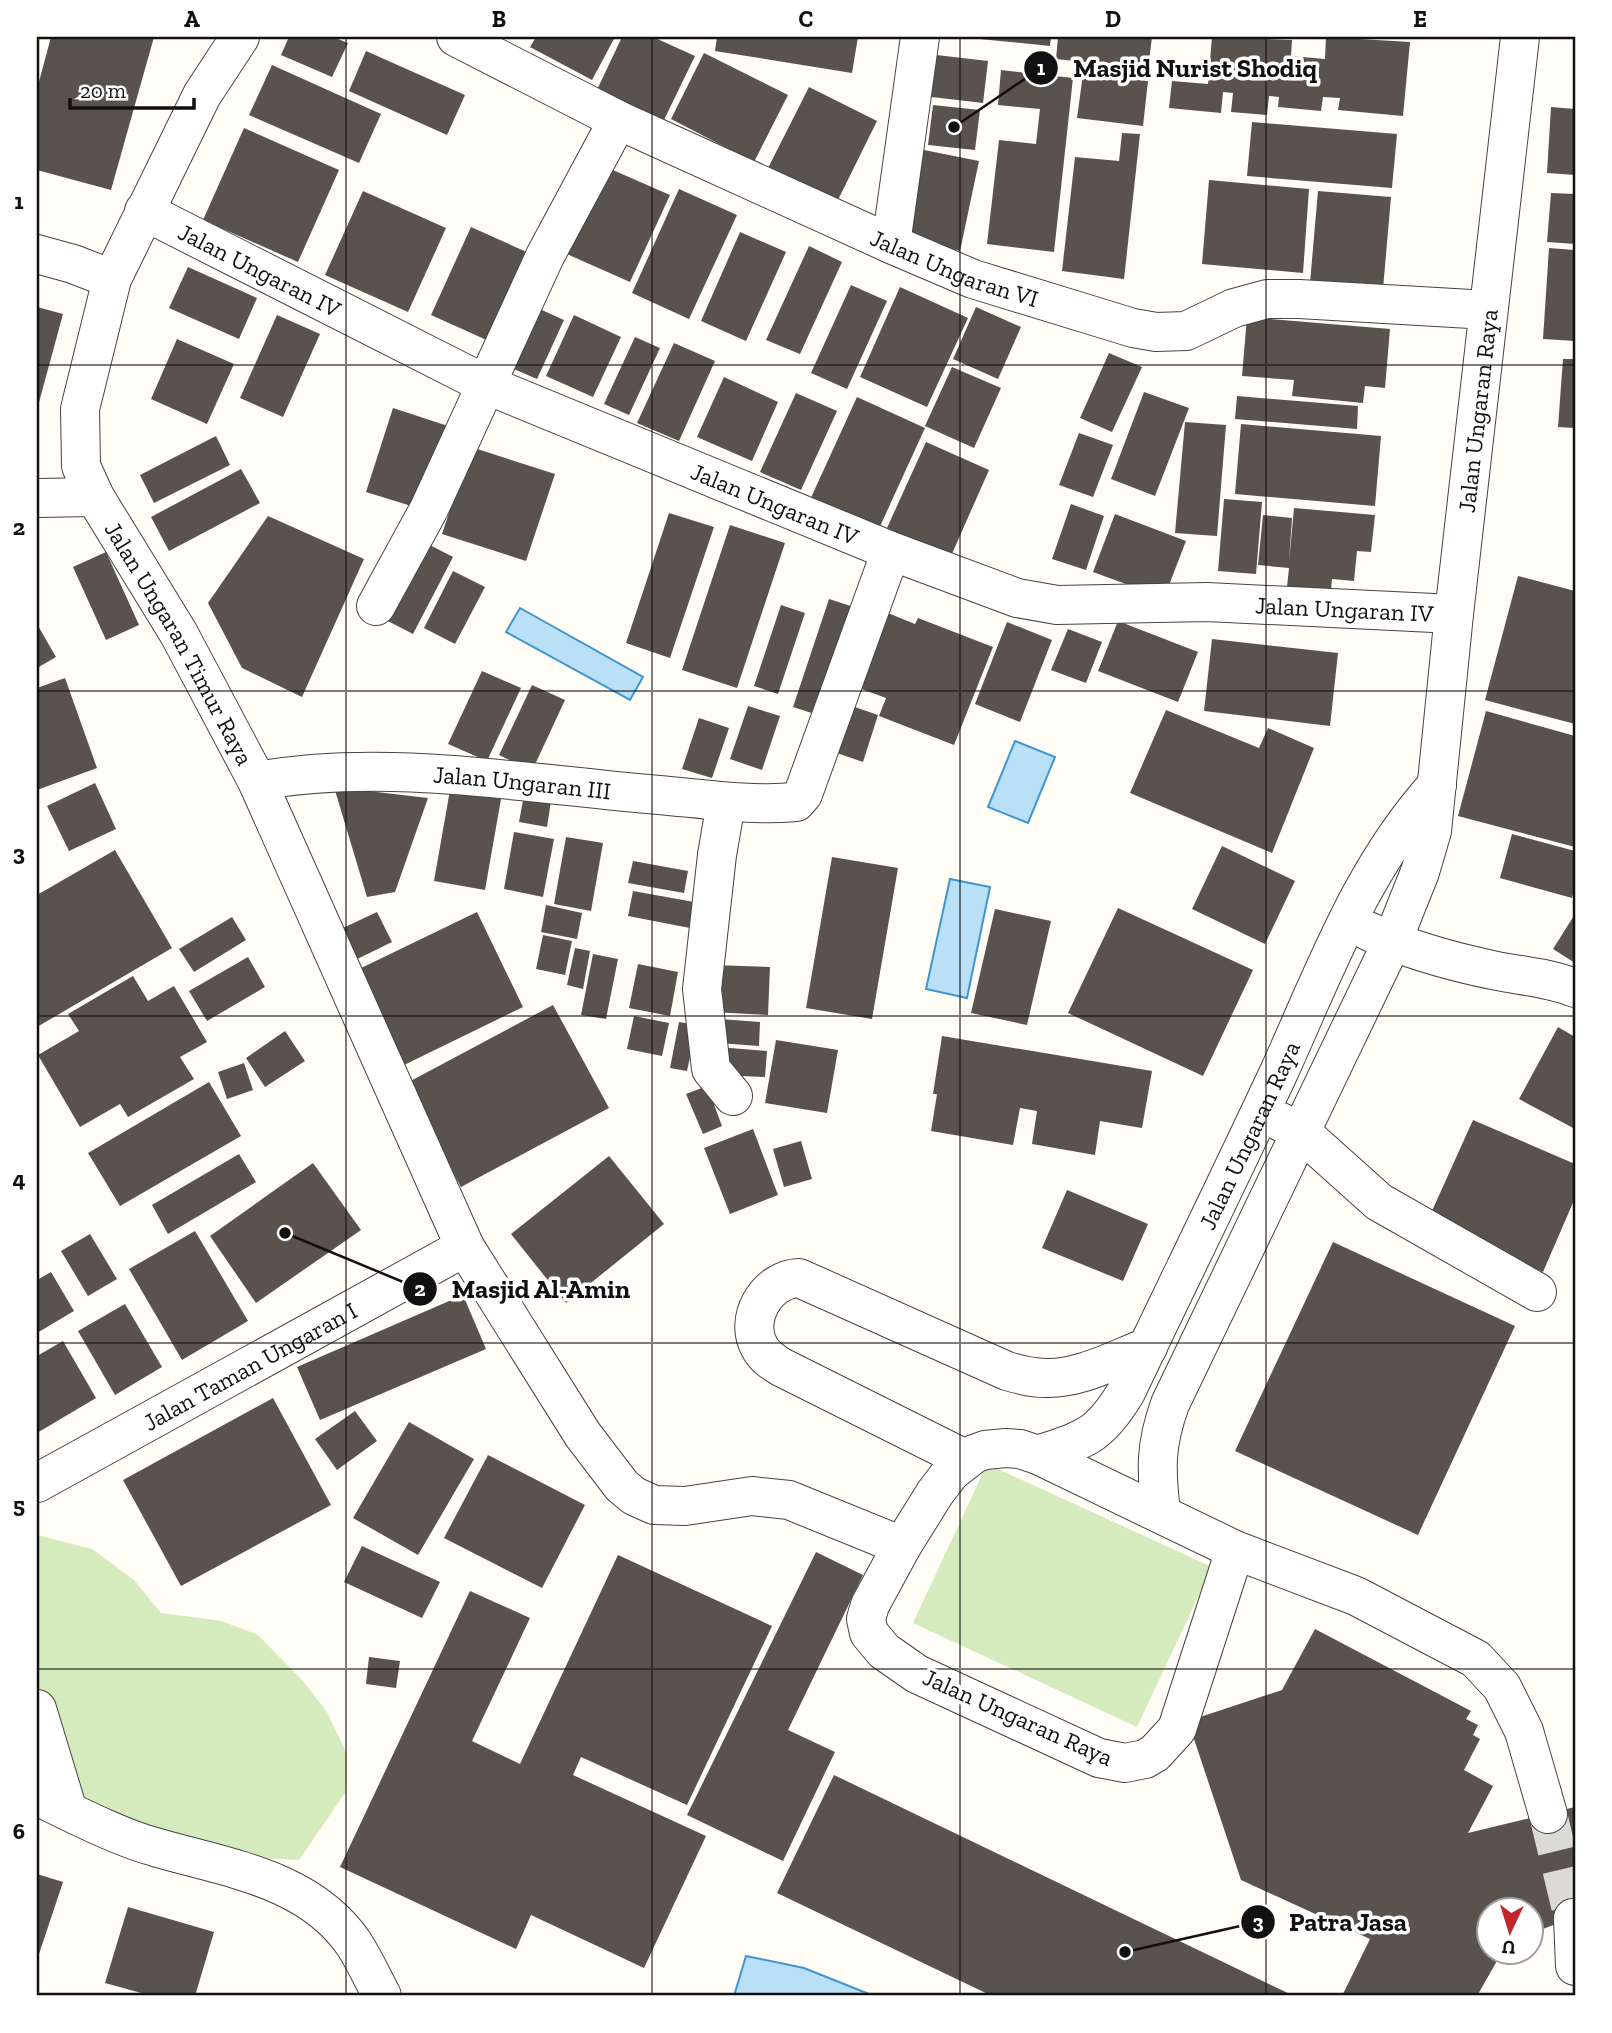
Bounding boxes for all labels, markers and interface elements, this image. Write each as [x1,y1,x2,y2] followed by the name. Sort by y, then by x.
[184,5,200,33] text: A
[492,5,506,33] text: B
[799,5,813,33] text: C
[1105,5,1121,33] text: D
[1413,5,1427,33] text: E
[1024,44,1330,91] callout: Masjid Nurist Shodiq
[1073,52,1317,84] text: Masjid Nurist Shodiq
[1037,55,1046,80] text: 1
[70,66,194,110] scale bar
[80,78,126,103] text: 20 m
[14,187,24,215] text: 1
[174,217,346,323] street label: Jalan Ungaran IV
[866,222,1042,313] street label: Jalan Ungaran VI
[1451,307,1503,514] street label: Jalan Ungaran Raya
[687,456,863,551] street label: Jalan Ungaran IV
[13,513,25,541] text: 2
[99,516,260,770] street label: Jalan Ungaran Timur Raya
[1255,590,1435,628] street label: Jalan Ungaran IV
[432,759,612,805] street label: Jalan Ungaran III
[13,839,25,867] text: 3
[1192,1036,1306,1234] street label: Jalan Ungaran Raya
[12,1165,26,1193] text: 4
[402,1266,644,1313] callout: Masjid Al-Amin
[452,1273,631,1305] text: Masjid Al-Amin
[414,1276,426,1301] text: 2
[138,1295,362,1436] street label: Jalan Taman Ungaran I
[13,1491,25,1519] text: 5
[919,1662,1118,1772] street label: Jalan Ungaran Raya
[13,1817,25,1845] text: 6
[1476,1896,1546,1966] north arrow
[1240,1898,1422,1945] callout: Patra Jasa
[1289,1906,1407,1938] text: Patra Jasa
[1252,1909,1264,1934] text: 3
[1501,1935,1516,1959] text: U

